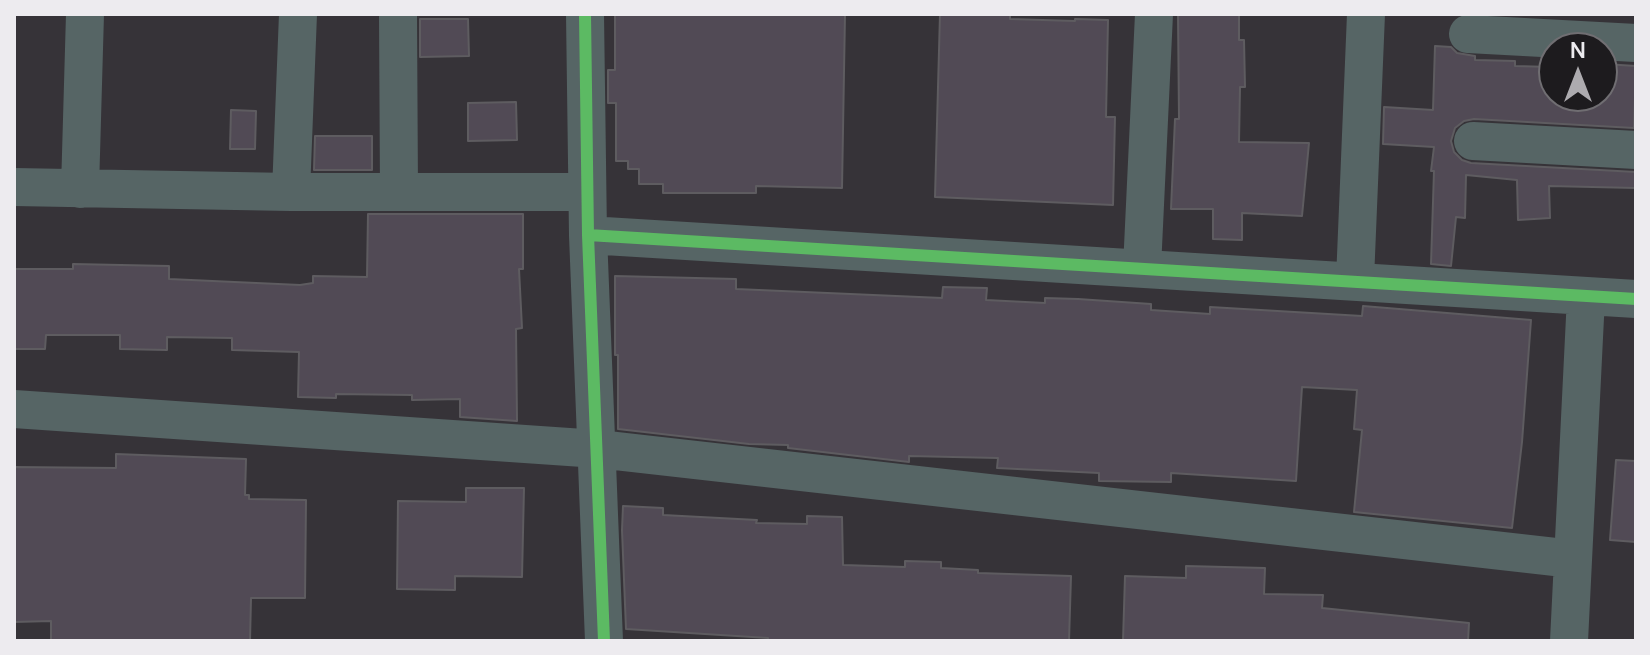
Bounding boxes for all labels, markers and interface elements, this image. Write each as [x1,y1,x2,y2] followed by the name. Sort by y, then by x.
[1538,32,1618,112] north arrow
[1570,35,1586,65] text: N

